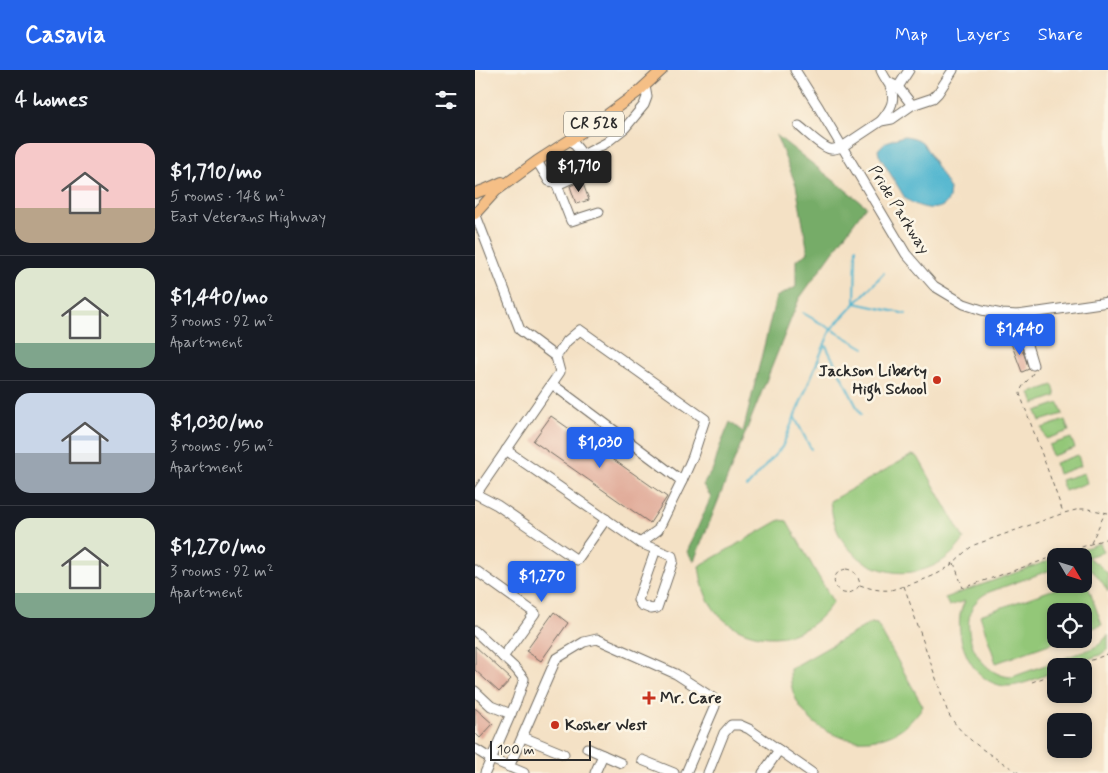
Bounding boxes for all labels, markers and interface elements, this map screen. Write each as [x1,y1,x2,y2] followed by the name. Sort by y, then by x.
[25,20,106,51] text: Casavia
[895,23,928,47] text: Map
[956,23,1010,47] text: Layers
[1038,23,1083,47] text: Share
[15,86,88,114] text: 4 homes
[432,86,460,114] icon: filters
[564,112,624,136] road number: CR 528
[538,150,620,193] pin: $1,710
[557,156,601,177] text: $1,710
[170,158,262,186] text: $1,710/mo
[863,162,935,258] street label: Pride Parkway
[55,163,115,223] icon: home
[170,186,285,207] text: 5 rooms · 148 m²
[170,207,326,228] text: East Veterans Highway
[170,283,268,311] text: $1,440/mo
[55,288,115,348] icon: home
[170,311,274,332] text: 3 rooms · 92 m²
[979,314,1061,356] pin: $1,440
[996,319,1044,340] text: $1,440
[170,332,243,353] text: Apartment
[818,361,927,402] place label: Jackson Liberty High School
[931,374,943,386] marker: Jackson Liberty High School
[170,408,263,436] text: $1,030/mo
[55,413,115,473] icon: home
[559,426,641,469] pin: $1,030
[578,432,622,453] text: $1,030
[170,436,274,457] text: 3 rooms · 95 m²
[170,457,243,478] text: Apartment
[170,533,266,561] text: $1,270/mo
[55,538,115,598] icon: home
[1047,548,1093,592] north arrow
[1047,548,1092,758] map controls
[501,560,583,603] pin: $1,270
[170,561,274,582] text: 3 rooms · 92 m²
[519,566,565,587] text: $1,270
[170,582,243,603] text: Apartment
[1047,603,1092,648] button: locate
[1047,658,1092,703] button: +
[660,688,722,709] place label: Mr. Care
[642,691,656,705] marker: Mr. Care
[1047,713,1092,758] button: −
[565,715,648,736] place label: Kosher West
[549,719,561,731] marker: Kosher West
[490,738,591,761] scale bar
[497,741,535,759] text: 100 m

